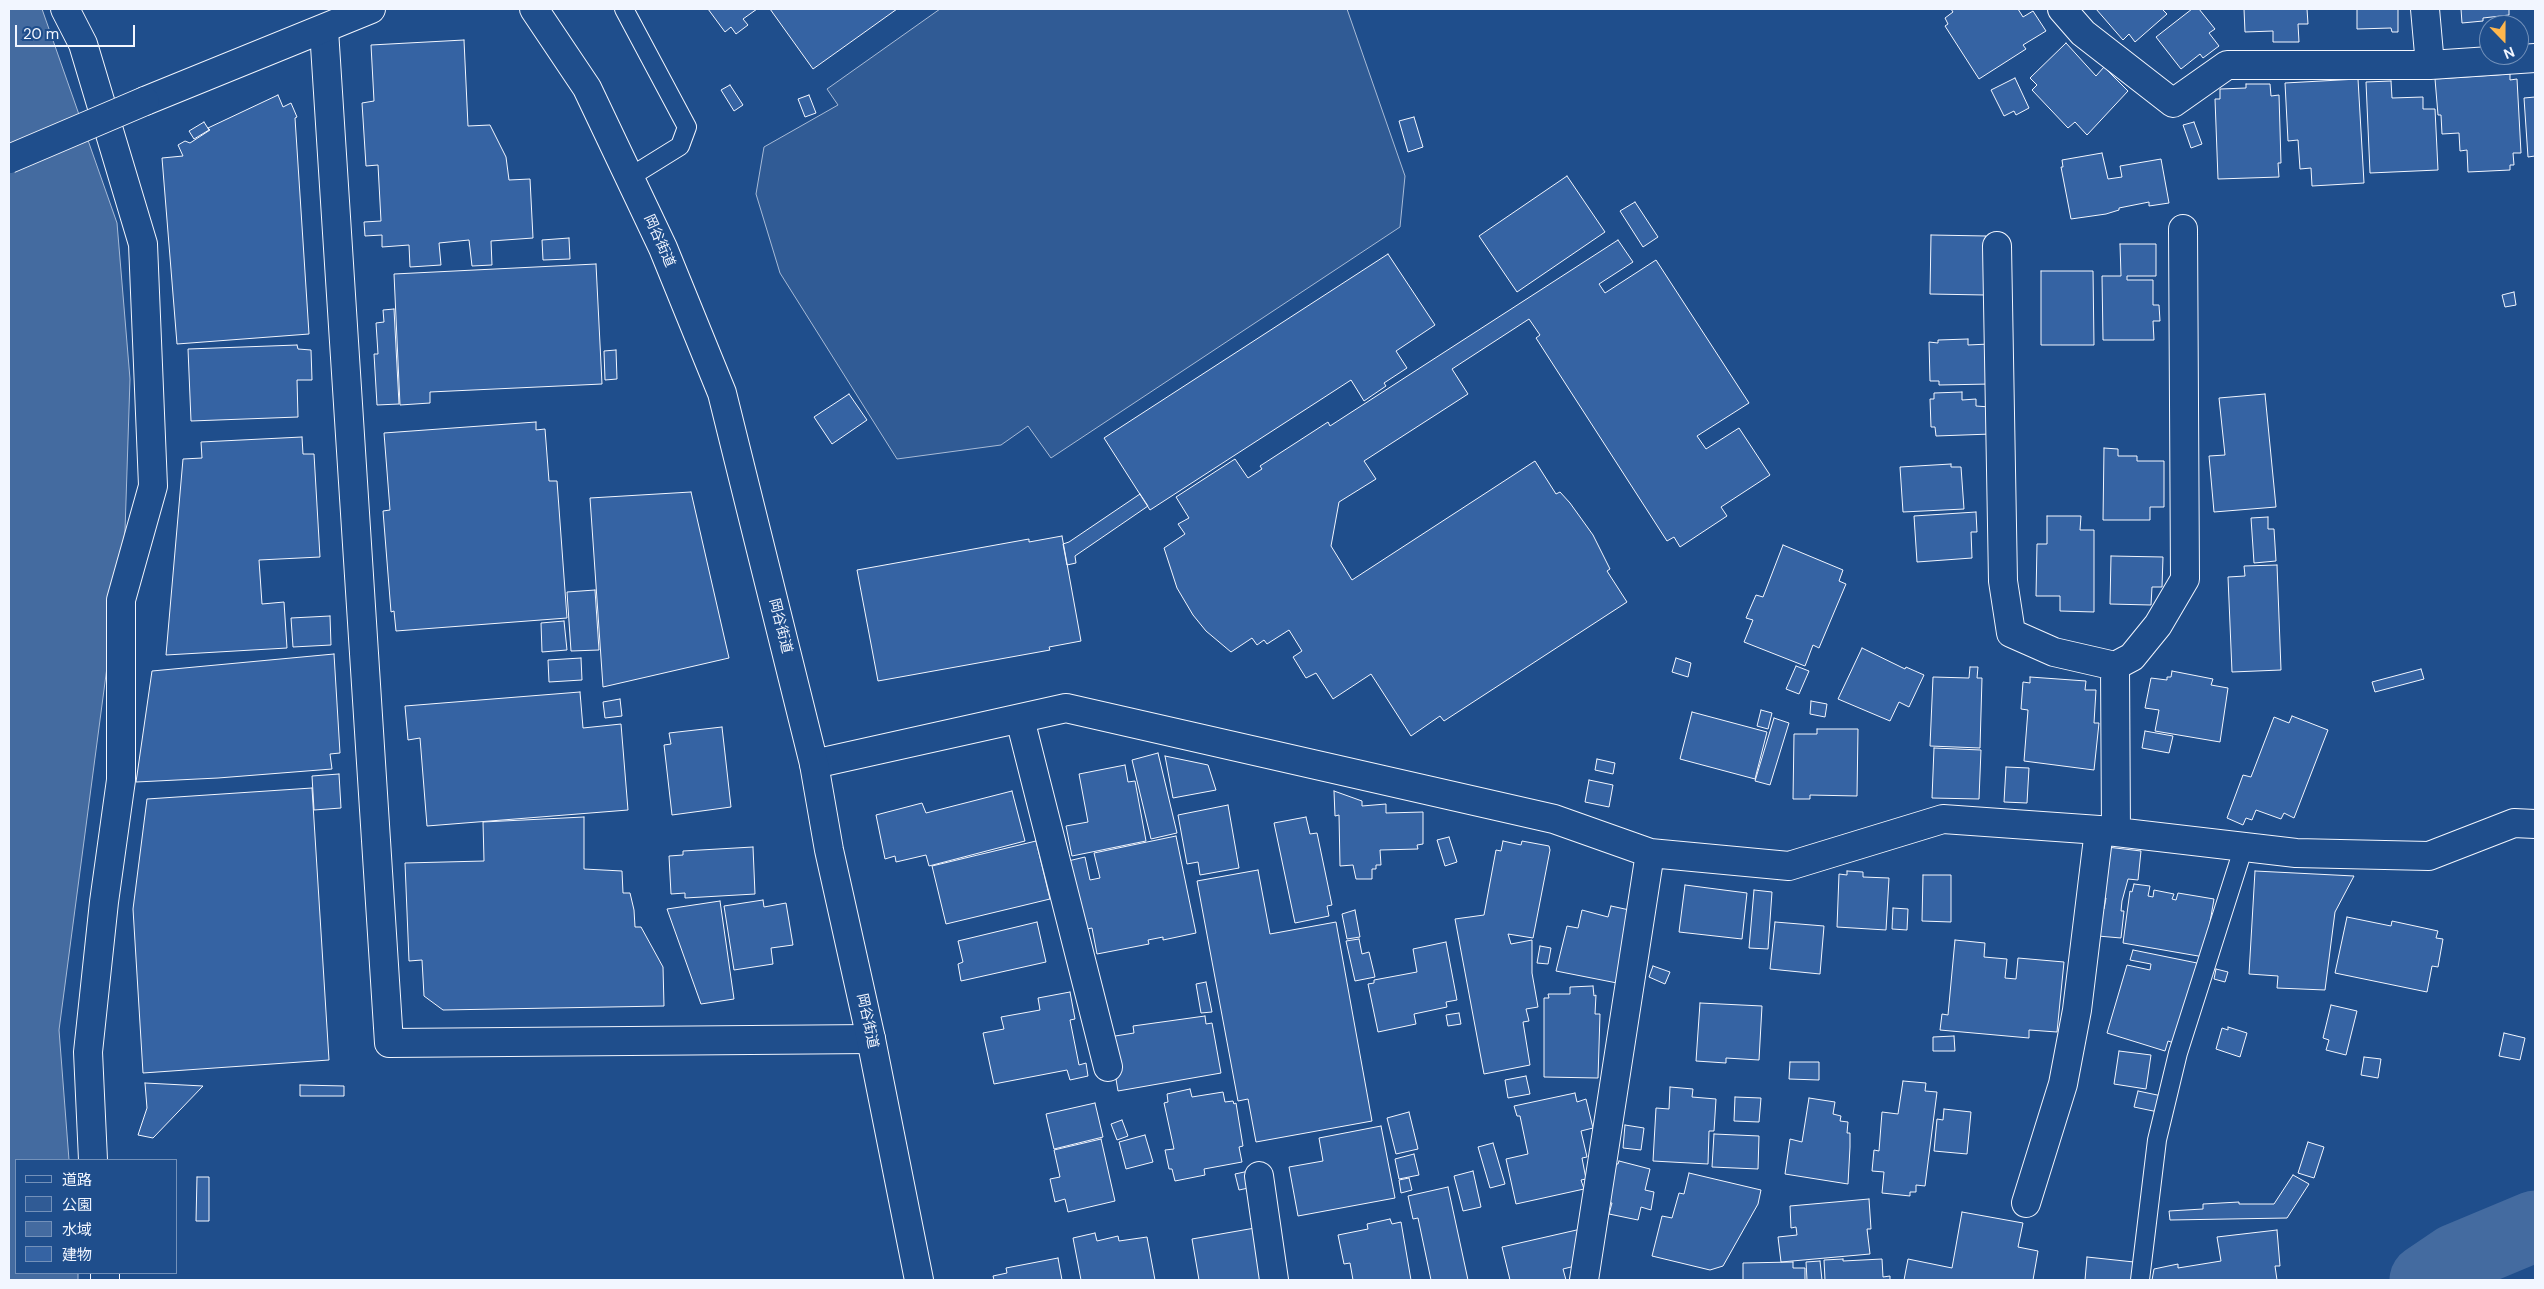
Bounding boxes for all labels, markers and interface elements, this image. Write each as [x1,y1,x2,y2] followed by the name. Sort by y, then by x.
[18,15,138,47] scale bar
[2479,15,2529,65] north arrow
[23,24,59,44] text: 20 m
[2501,43,2517,63] text: N
[640,212,678,270] street label: 岡谷街道
[765,597,795,655] street label: 岡谷街道
[853,992,881,1050] street label: 岡谷街道
[15,1159,178,1274] legend
[62,1170,92,1190] text: 道路
[62,1195,92,1215] text: 公園
[62,1220,92,1240] text: 水域
[62,1245,92,1265] text: 建物

